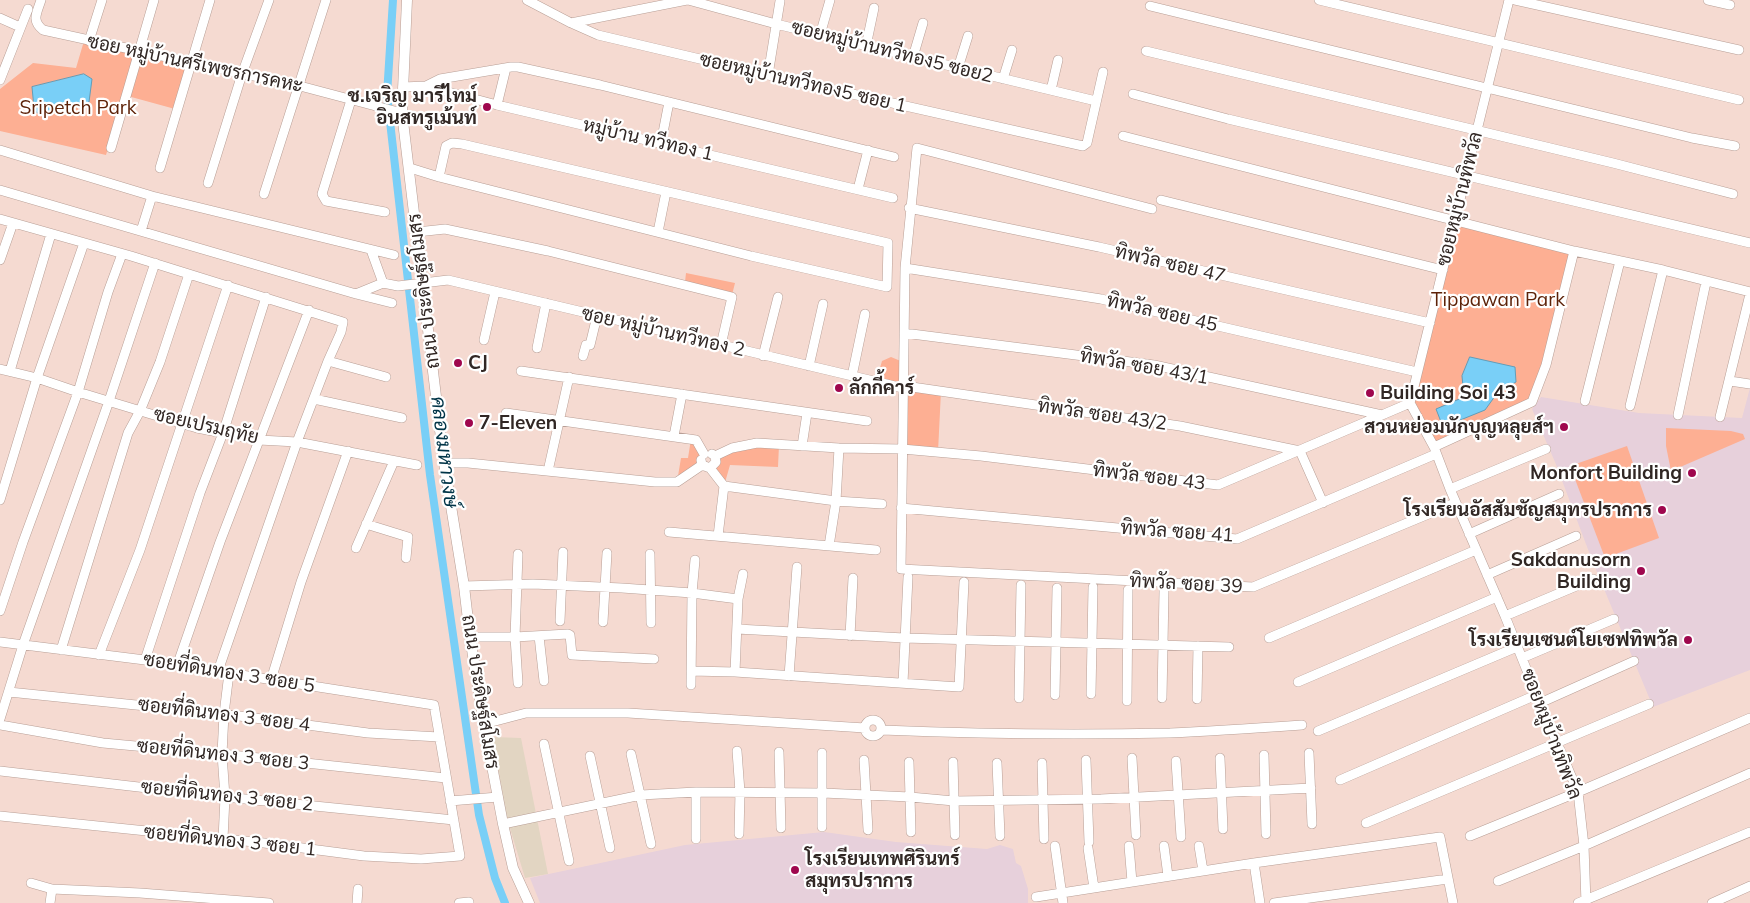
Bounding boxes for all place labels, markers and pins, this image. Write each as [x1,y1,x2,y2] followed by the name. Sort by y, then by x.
[348,85,477,129] place label: ช.เจริญ มารีไทม์ อินสทรูเม้นท์
[481,101,493,113] marker: ช.เจริญ มารีไทม์ อินสทรูเม้นท์
[468,352,488,374] place label: CJ
[452,357,464,369] marker: CJ
[849,377,914,399] place label: ลักกี้คาร์
[833,382,845,394] marker: ลักกี้คาร์
[1380,382,1516,404] place label: Building Soi 43
[1364,387,1376,399] marker: Building Soi 43
[479,412,557,434] place label: 7-Eleven
[1364,416,1554,438] place label: สวนหย่อมนักบุญหลุยส์ฯ
[463,417,475,429] marker: 7-Eleven
[1558,421,1570,433] marker: สวนหย่อมนักบุญหลุยส์ฯ
[1530,462,1682,484] place label: Monfort Building
[1686,467,1698,479] marker: Monfort Building
[1404,499,1652,521] place label: โรงเรียนอัสสัมชัญสมุทรปราการ
[1656,504,1668,516] marker: โรงเรียนอัสสัมชัญสมุทรปราการ
[1511,549,1631,593] place label: Sakdanusorn Building
[1635,565,1647,577] marker: Sakdanusorn Building
[1469,629,1678,651] place label: โรงเรียนเซนต์โยเซฟทิพวัล
[1682,634,1694,646] marker: โรงเรียนเซนต์โยเซฟทิพวัล
[805,848,960,892] place label: โรงเรียนเทพศิรินทร์ สมุทรปราการ
[789,864,801,876] marker: โรงเรียนเทพศิรินทร์ สมุทรปราการ

